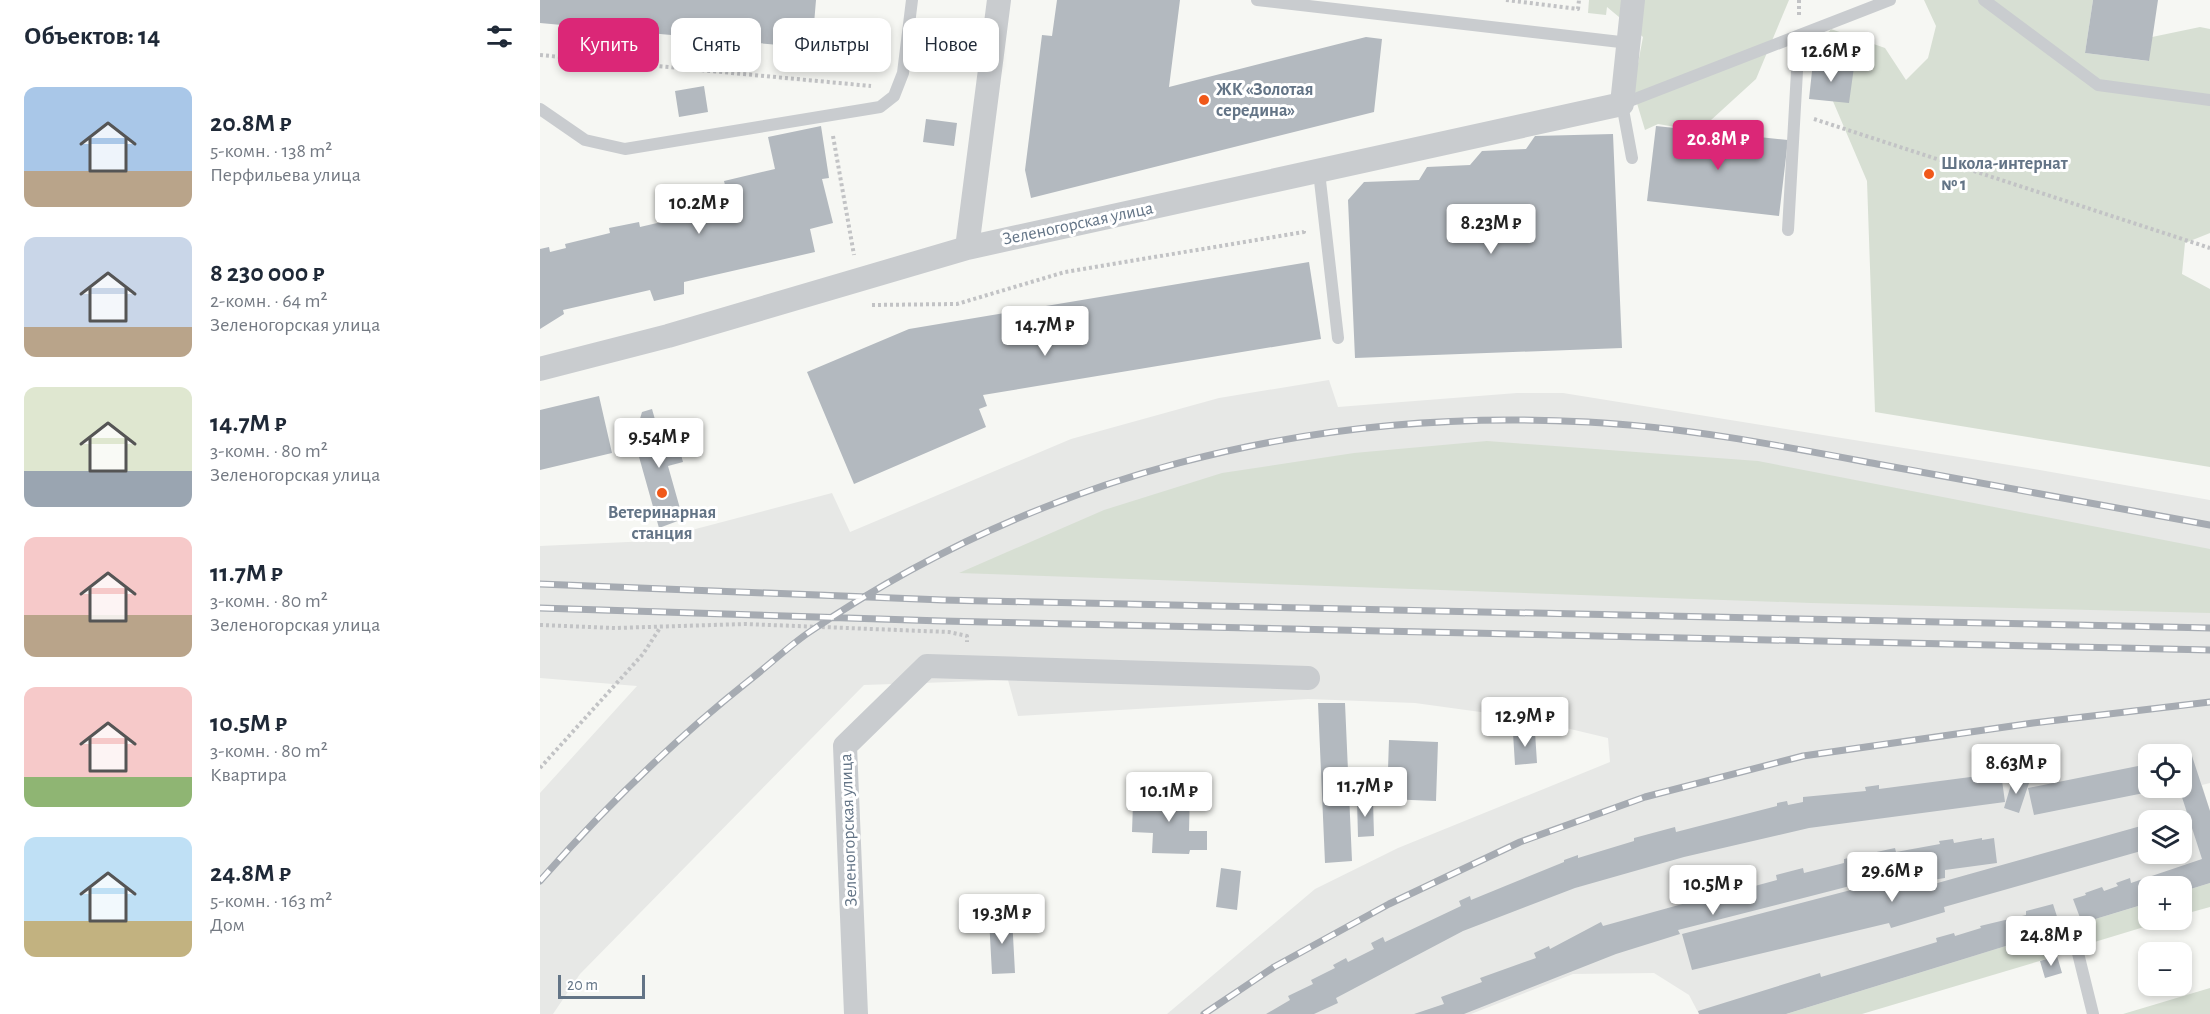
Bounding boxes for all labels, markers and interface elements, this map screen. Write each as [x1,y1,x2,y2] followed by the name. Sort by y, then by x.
[558,18,659,72] chip: Купить
[671,18,761,72] chip: Снять
[773,18,891,72] chip: Фильтры
[903,18,999,72] chip: Новое
[483,20,516,53] icon: filters
[24,23,160,49] text: Объектов: 14
[1776,32,1886,83] pin: 12.6M ₽
[1801,41,1861,61] text: 12.6M ₽
[1216,81,1313,120] place label: ЖК «Золотая середина»
[1197,93,1211,107] marker: ЖК «Золотая середина»
[210,110,291,136] text: 20.8M ₽
[72,111,144,183] icon: home
[1663,120,1773,171] pin: 20.8M ₽
[1687,129,1749,149] text: 20.8M ₽
[210,141,332,161] text: 5-комн. · 138 m²
[1941,155,2069,194] place label: Школа-интернат № 1
[210,165,361,185] text: Перфильева улица
[1922,167,1936,181] marker: Школа-интернат № 1
[644,184,754,235] pin: 10.2M ₽
[669,193,729,213] text: 10.2M ₽
[1001,199,1155,249] street label: Зеленогорская улица
[1436,204,1546,255] pin: 8.23M ₽
[1461,213,1521,233] text: 8.23M ₽
[210,260,324,286] text: 8 230 000 ₽
[72,261,144,333] icon: home
[210,291,327,311] text: 2-комн. · 64 m²
[990,306,1100,357] pin: 14.7M ₽
[210,315,380,335] text: Зеленогорская улица
[1016,315,1074,335] text: 14.7M ₽
[210,410,286,436] text: 14.7M ₽
[72,411,144,483] icon: home
[604,418,714,469] pin: 9.54M ₽
[628,427,690,447] text: 9.54M ₽
[210,441,328,461] text: 3-комн. · 80 m²
[210,465,380,485] text: Зеленогорская улица
[655,486,669,500] marker: Ветеринарная станция
[608,504,716,543] place label: Ветеринарная станция
[210,560,283,586] text: 11.7M ₽
[72,561,144,633] icon: home
[210,591,328,611] text: 3-комн. · 80 m²
[210,615,380,635] text: Зеленогорская улица
[1470,697,1580,748] pin: 12.9M ₽
[1495,706,1555,726] text: 12.9M ₽
[210,710,287,736] text: 10.5M ₽
[72,711,144,783] icon: home
[210,741,328,761] text: 3-комн. · 80 m²
[1961,744,2071,795] pin: 8.63M ₽
[2138,744,2192,996] map controls
[2138,744,2192,798] button: locate
[837,753,861,907] street label: Зеленогорская улица
[1985,753,2047,773] text: 8.63M ₽
[210,765,287,785] text: Квартира
[1310,767,1420,818] pin: 11.7M ₽
[1114,772,1224,823] pin: 10.1M ₽
[1337,776,1393,796] text: 11.7M ₽
[1140,781,1198,801] text: 10.1M ₽
[2138,810,2192,864] button: layers
[1837,852,1947,903] pin: 29.6M ₽
[210,860,291,886] text: 24.8M ₽
[72,861,144,933] icon: home
[1861,861,1923,881] text: 29.6M ₽
[1658,865,1768,916] pin: 10.5M ₽
[1683,874,1743,894] text: 10.5M ₽
[2138,876,2192,930] button: +
[210,891,332,911] text: 5-комн. · 163 m²
[947,894,1057,945] pin: 19.3M ₽
[973,903,1031,923] text: 19.3M ₽
[210,915,245,935] text: Дом
[1996,916,2106,967] pin: 24.8M ₽
[2020,925,2082,945] text: 24.8M ₽
[2138,942,2192,996] button: −
[558,972,645,1000] scale bar
[567,977,598,993] text: 20 m

